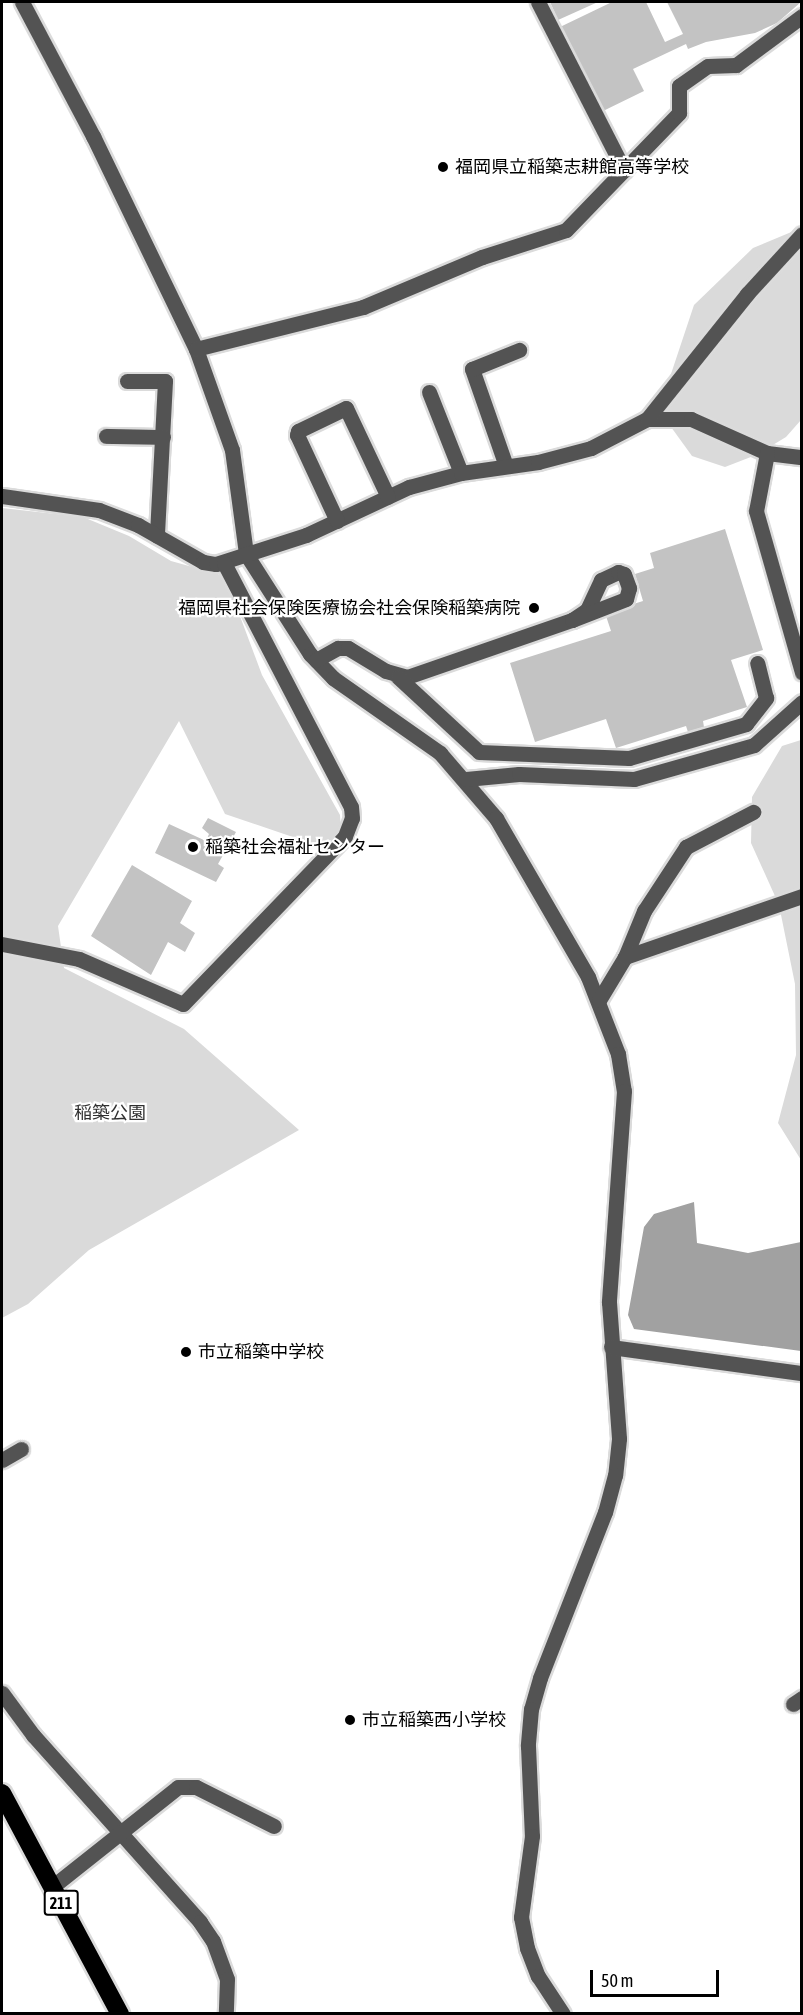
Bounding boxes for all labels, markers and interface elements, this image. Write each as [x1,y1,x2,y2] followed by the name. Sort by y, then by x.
[455,156,689,178] place label: 福岡県立稲築志耕館高等学校
[436,160,450,174] marker: 福岡県立稲築志耕館高等学校
[178,597,520,619] place label: 福岡県社会保険医療協会社会保険稲築病院
[525,599,543,617] marker: 福岡県社会保険医療協会社会保険稲築病院
[205,836,385,858] place label: 稲築社会福祉センター
[186,840,200,854] marker: 稲築社会福祉センター
[74,1102,146,1124] park label: 稲築公園
[198,1341,324,1363] place label: 市立稲築中学校
[179,1345,193,1359] marker: 市立稲築中学校
[362,1709,506,1731] place label: 市立稲築西小学校
[343,1713,357,1727] marker: 市立稲築西小学校
[43,1890,79,1916] road number: 211
[593,1958,722,1996] scale bar
[601,1970,633,1991] text: 50 m

